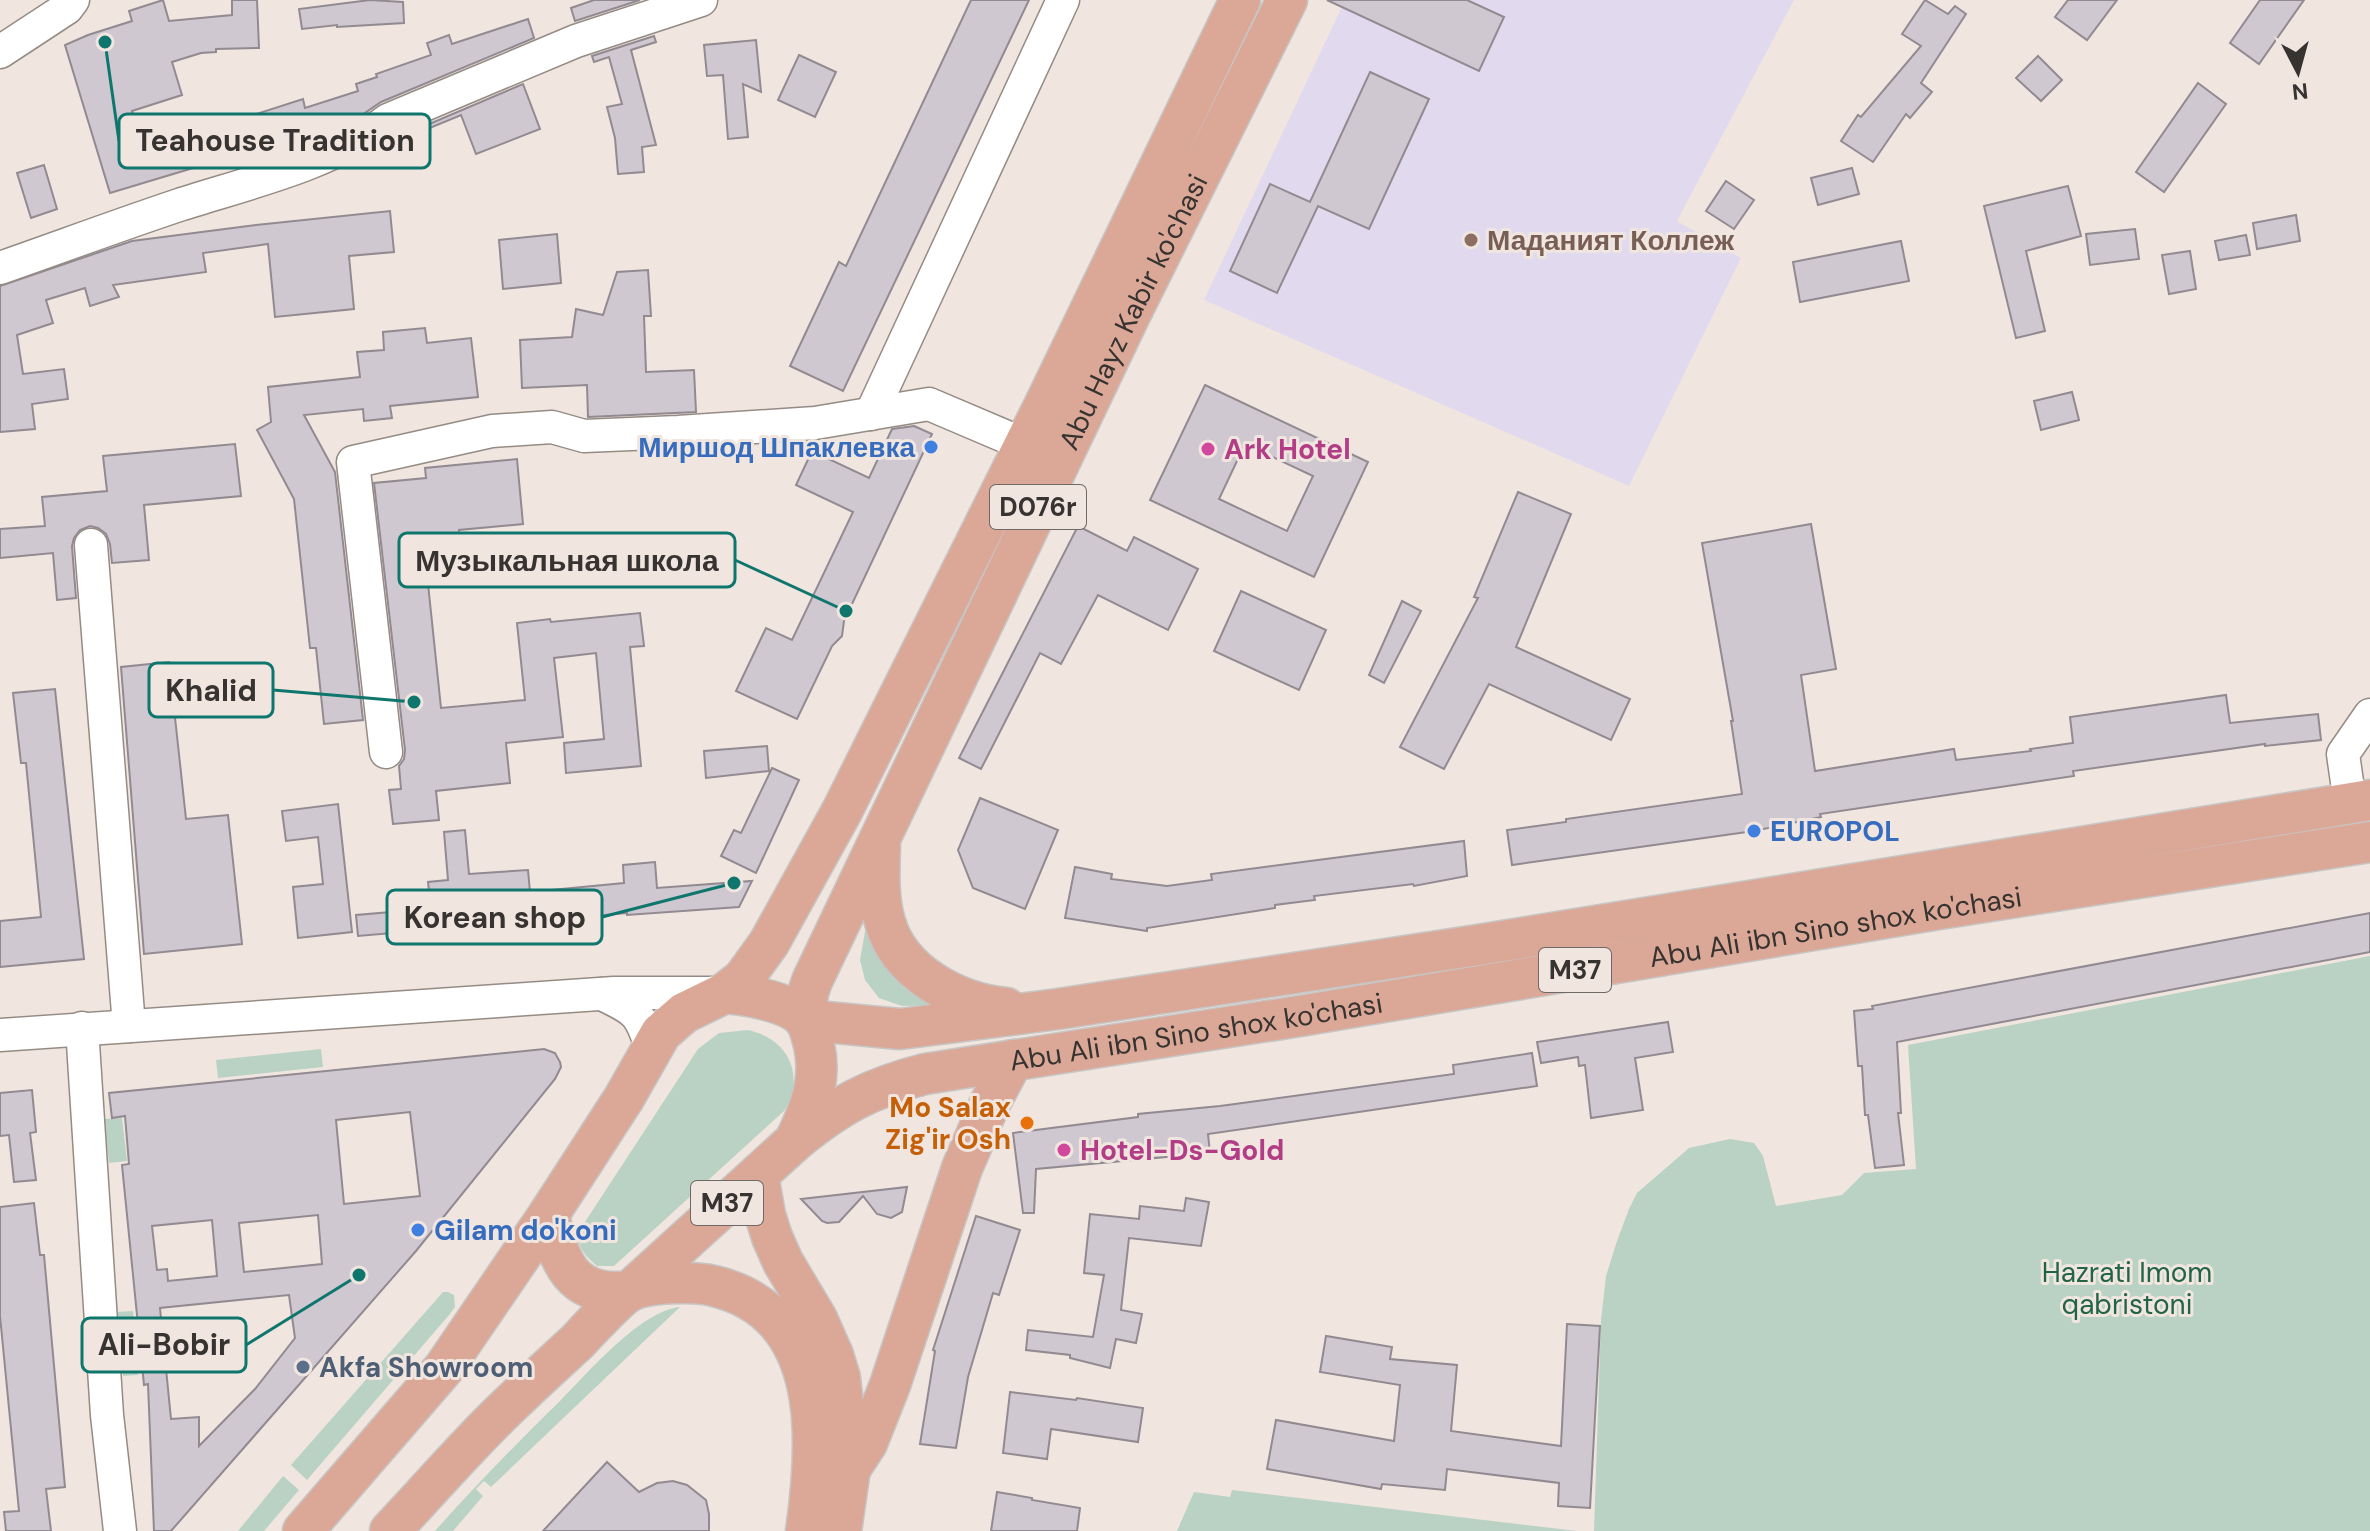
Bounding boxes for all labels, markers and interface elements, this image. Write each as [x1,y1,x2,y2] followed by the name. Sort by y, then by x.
[2258,32,2338,112] north arrow
[2291,76,2310,107] text: N
[119,114,430,168] callout: Teahouse Tradition
[135,121,415,160] text: Teahouse Tradition
[1050,168,1216,456] street label: Abu Hayz Kabir ko'chasi
[1487,222,1735,259] place label: Маданият Коллеж
[1462,231,1480,249] marker: Маданият Коллеж
[638,429,915,466] place label: Миршод Шпаклевка
[1224,431,1351,468] place label: Ark Hotel
[922,438,940,456] marker: Миршод Шпаклевка
[1199,440,1217,458] marker: Ark Hotel
[990,485,1086,529] road number: D076r
[399,533,735,587] callout: Музыкальная школа
[415,541,719,580] text: Музыкальная школа
[149,663,273,717] callout: Khalid
[165,671,257,710] text: Khalid
[1770,813,1900,850] place label: EUROPOL
[1745,822,1763,840] marker: EUROPOL
[1646,878,2024,976] street label: Abu Ali ibn Sino shox ko'chasi
[387,890,602,944] callout: Korean shop
[404,898,586,937] text: Korean shop
[1539,948,1611,992] road number: M37
[1007,984,1385,1079] street label: Abu Ali ibn Sino shox ko'chasi
[885,1089,1011,1158] place label: Mo Salax Zig'ir Osh
[1018,1114,1036,1132] marker: Mo Salax Zig'ir Osh
[1080,1132,1284,1169] place label: Hotel-Ds-Gold
[1055,1141,1073,1159] marker: Hotel-Ds-Gold
[691,1181,763,1225] road number: M37
[434,1212,617,1249] place label: Gilam do'koni
[409,1221,427,1239] marker: Gilam do'koni
[2042,1254,2212,1323] park label: Hazrati Imom qabristoni
[82,1318,246,1372] callout: Ali-Bobir
[98,1325,230,1364] text: Ali-Bobir
[319,1349,533,1386] place label: Akfa Showroom
[294,1358,312,1376] marker: Akfa Showroom

